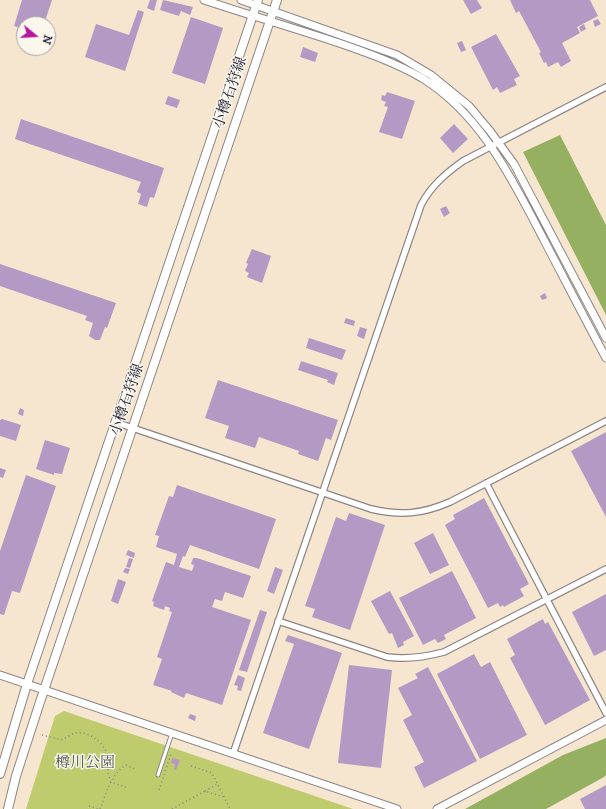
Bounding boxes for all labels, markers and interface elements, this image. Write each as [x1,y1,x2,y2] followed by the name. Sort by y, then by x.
[16,16,56,56] north arrow
[38,33,55,46] text: N
[210,55,252,131] street label: 小樽石狩線
[107,362,149,438] street label: 小樽石狩線
[55,755,115,773] park label: 樽川公園

